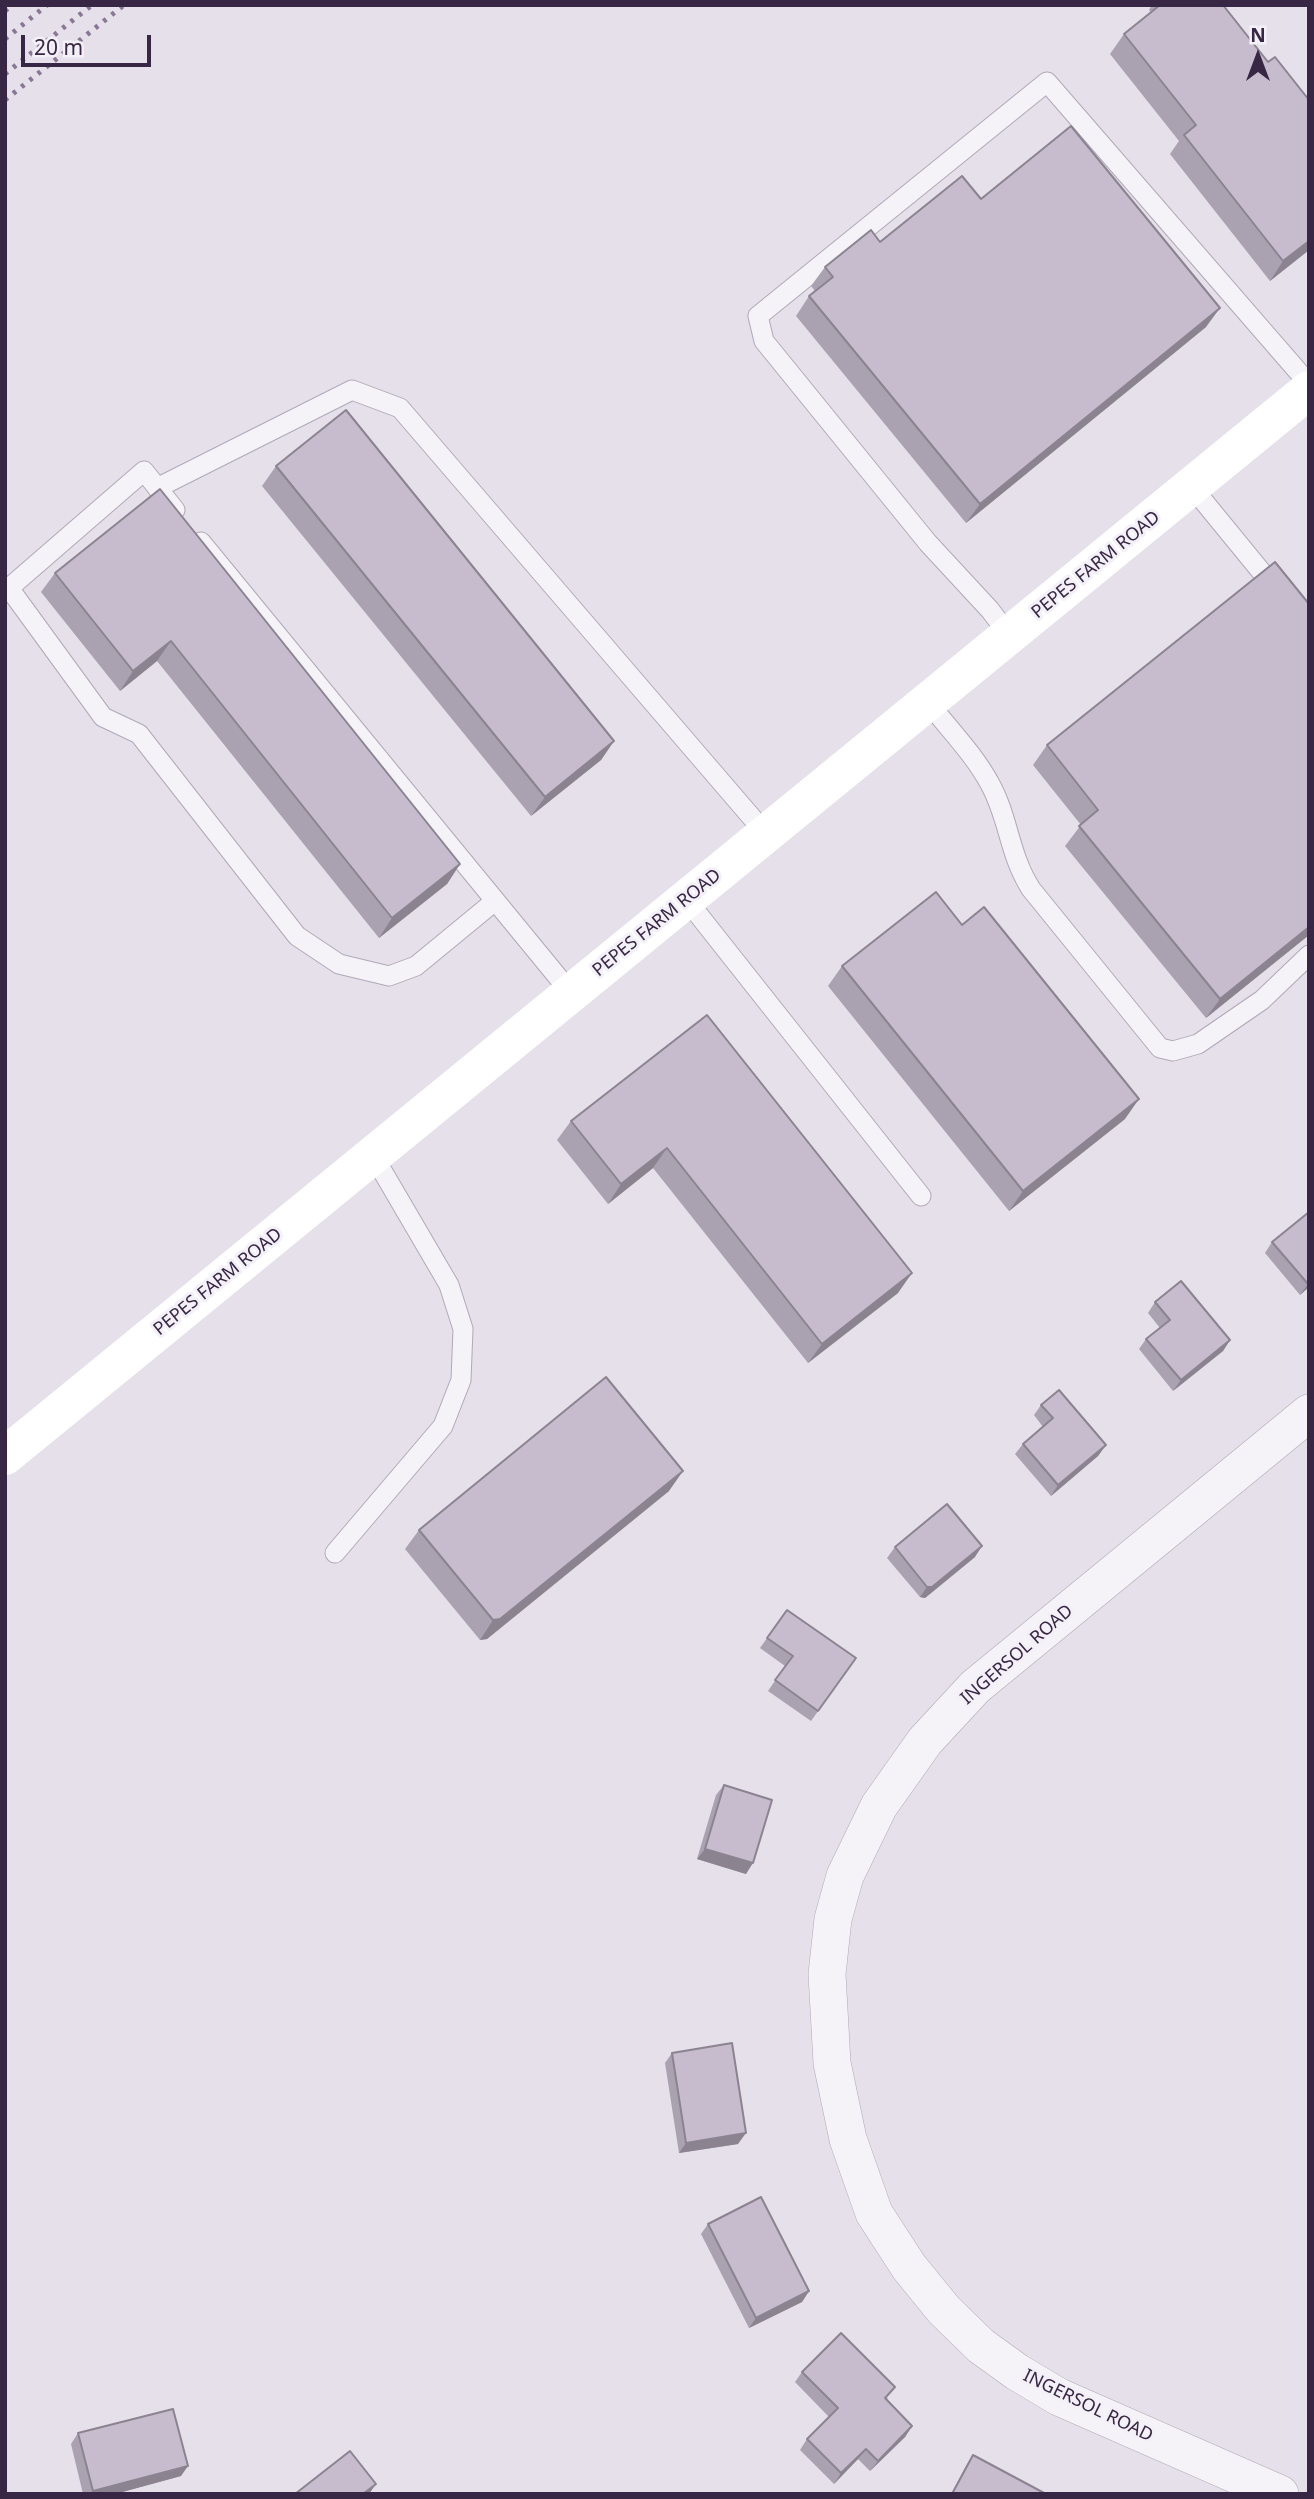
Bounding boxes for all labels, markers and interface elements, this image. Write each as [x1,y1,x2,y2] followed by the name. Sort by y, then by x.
[24,21,154,65] scale bar
[1223,21,1293,91] north arrow
[1250,22,1266,48] text: N
[34,33,83,61] text: 20 m
[1028,507,1164,623] street label: PEPES FARM ROAD
[589,865,725,981] street label: PEPES FARM ROAD
[150,1224,286,1340] street label: PEPES FARM ROAD
[956,1600,1078,1710] street label: INGERSOL ROAD
[1020,2365,1156,2447] street label: INGERSOL ROAD

